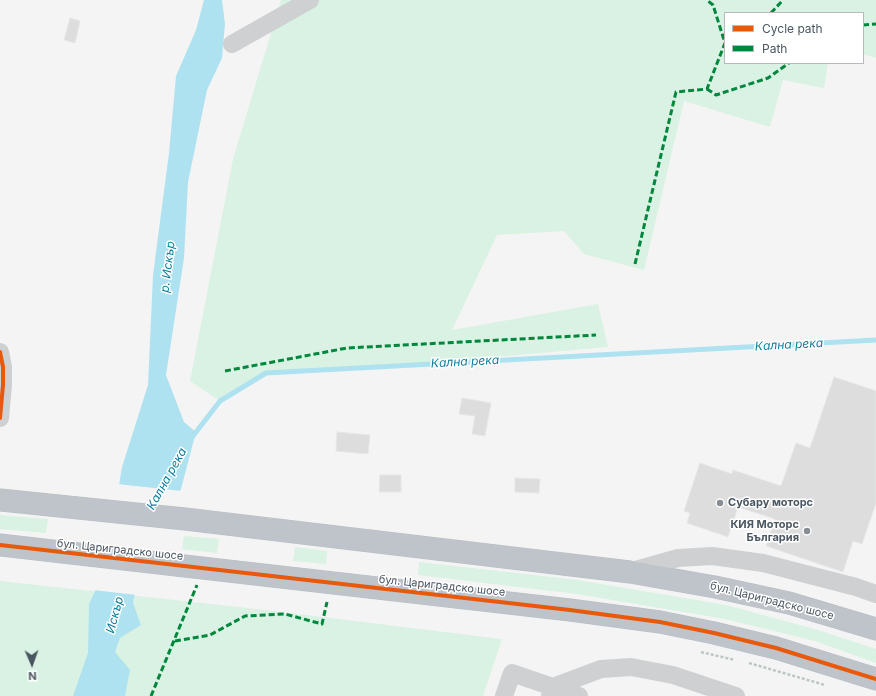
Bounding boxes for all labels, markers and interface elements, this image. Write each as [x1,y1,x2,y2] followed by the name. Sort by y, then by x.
[724,12,864,64] legend
[762,21,823,36] text: Cycle path
[762,41,787,56] text: Path
[158,240,178,294] water label: р. Искър
[755,336,823,354] water label: Кална река
[431,353,499,371] water label: Кална река
[144,446,190,512] water label: Кална река
[728,496,813,510] place label: Субару моторс
[715,498,725,508] marker: Субару моторс
[730,518,799,544] place label: КИЯ Моторс България
[802,526,812,536] marker: КИЯ Моторс България
[56,537,184,563] street label: бул. Цариградско шосе
[378,573,506,599] street label: бул. Цариградско шосе
[709,579,835,623] street label: бул. Цариградско шосе
[103,595,127,635] water label: Искър
[12,644,52,684] north arrow
[28,669,37,683] text: N

